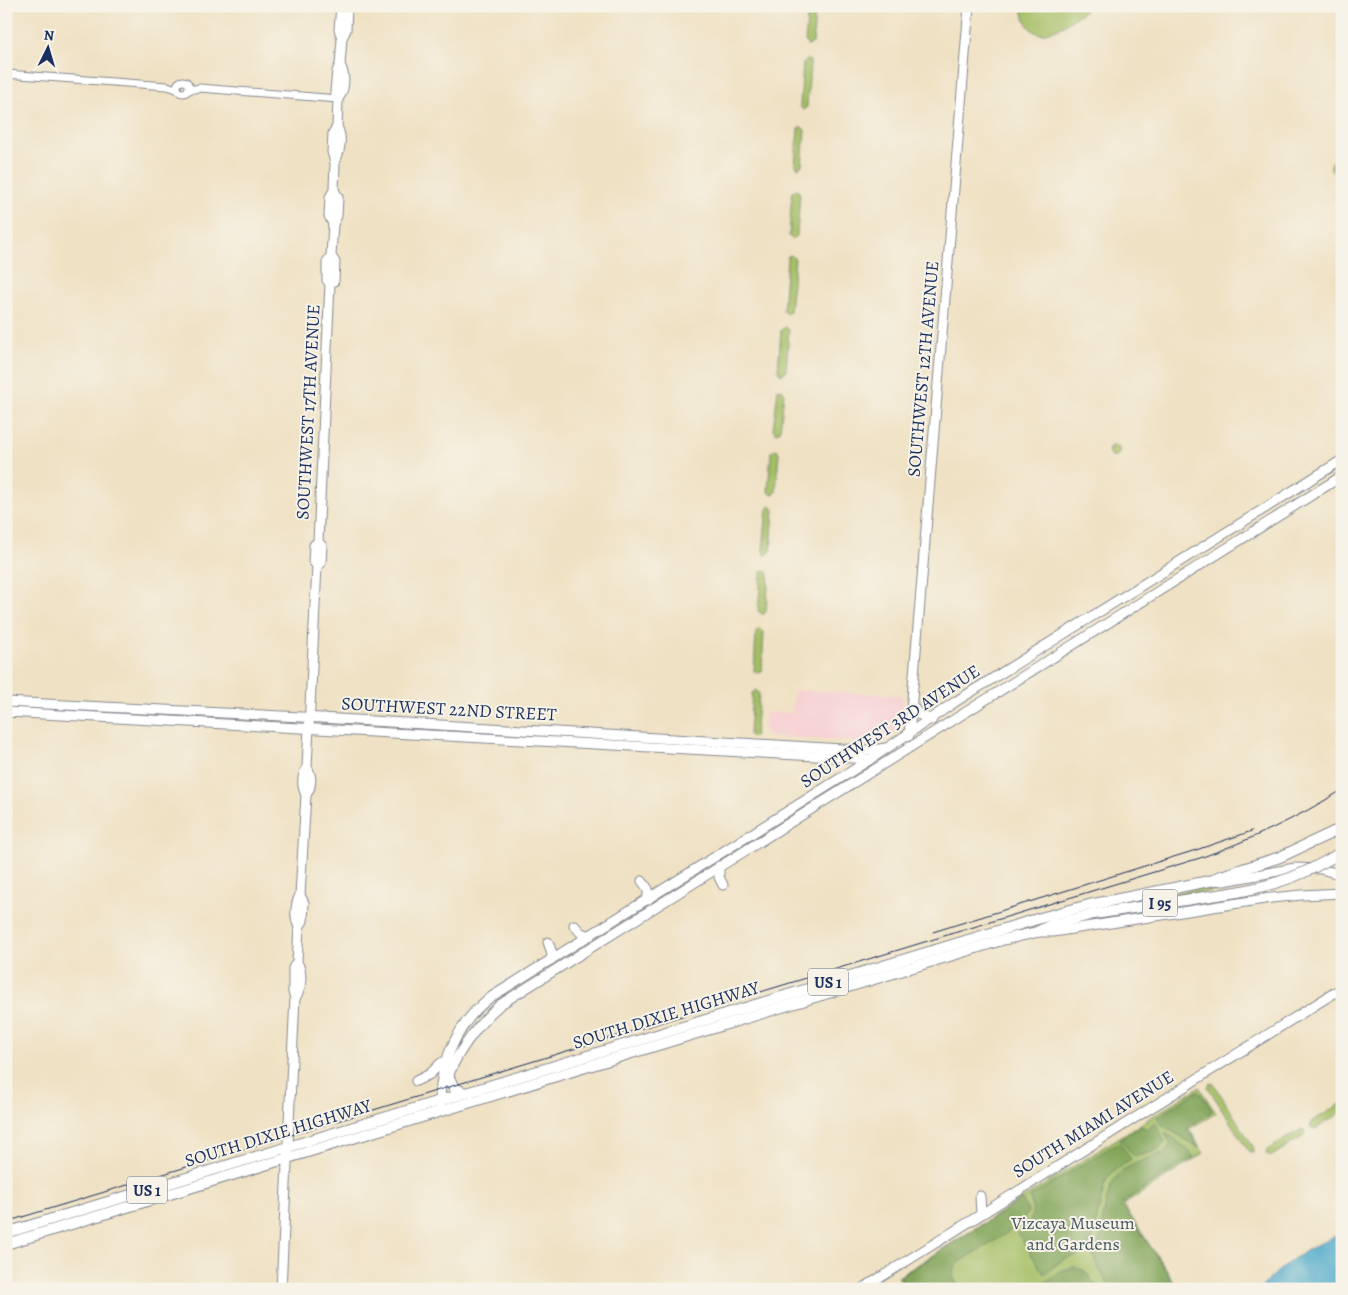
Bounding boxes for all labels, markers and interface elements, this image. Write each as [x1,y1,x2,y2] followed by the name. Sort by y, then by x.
[22,22,72,72] north arrow
[43,26,55,45] text: N
[902,260,944,478] street label: SOUTHWEST 12TH AVENUE
[290,304,326,520] street label: SOUTHWEST 17TH AVENUE
[795,659,985,793] street label: SOUTHWEST 3RD AVENUE
[341,691,558,727] street label: SOUTHWEST 22ND STREET
[1142,890,1178,916] road number: I 95
[808,969,848,996] road number: US 1
[570,975,764,1055] street label: SOUTH DIXIE HIGHWAY
[1008,1065,1178,1183] street label: SOUTH MIAMI AVENUE
[182,1093,376,1173] street label: SOUTH DIXIE HIGHWAY
[127,1176,167,1204] road number: US 1
[1010,1211,1135,1256] park label: Vizcaya Museum and Gardens

